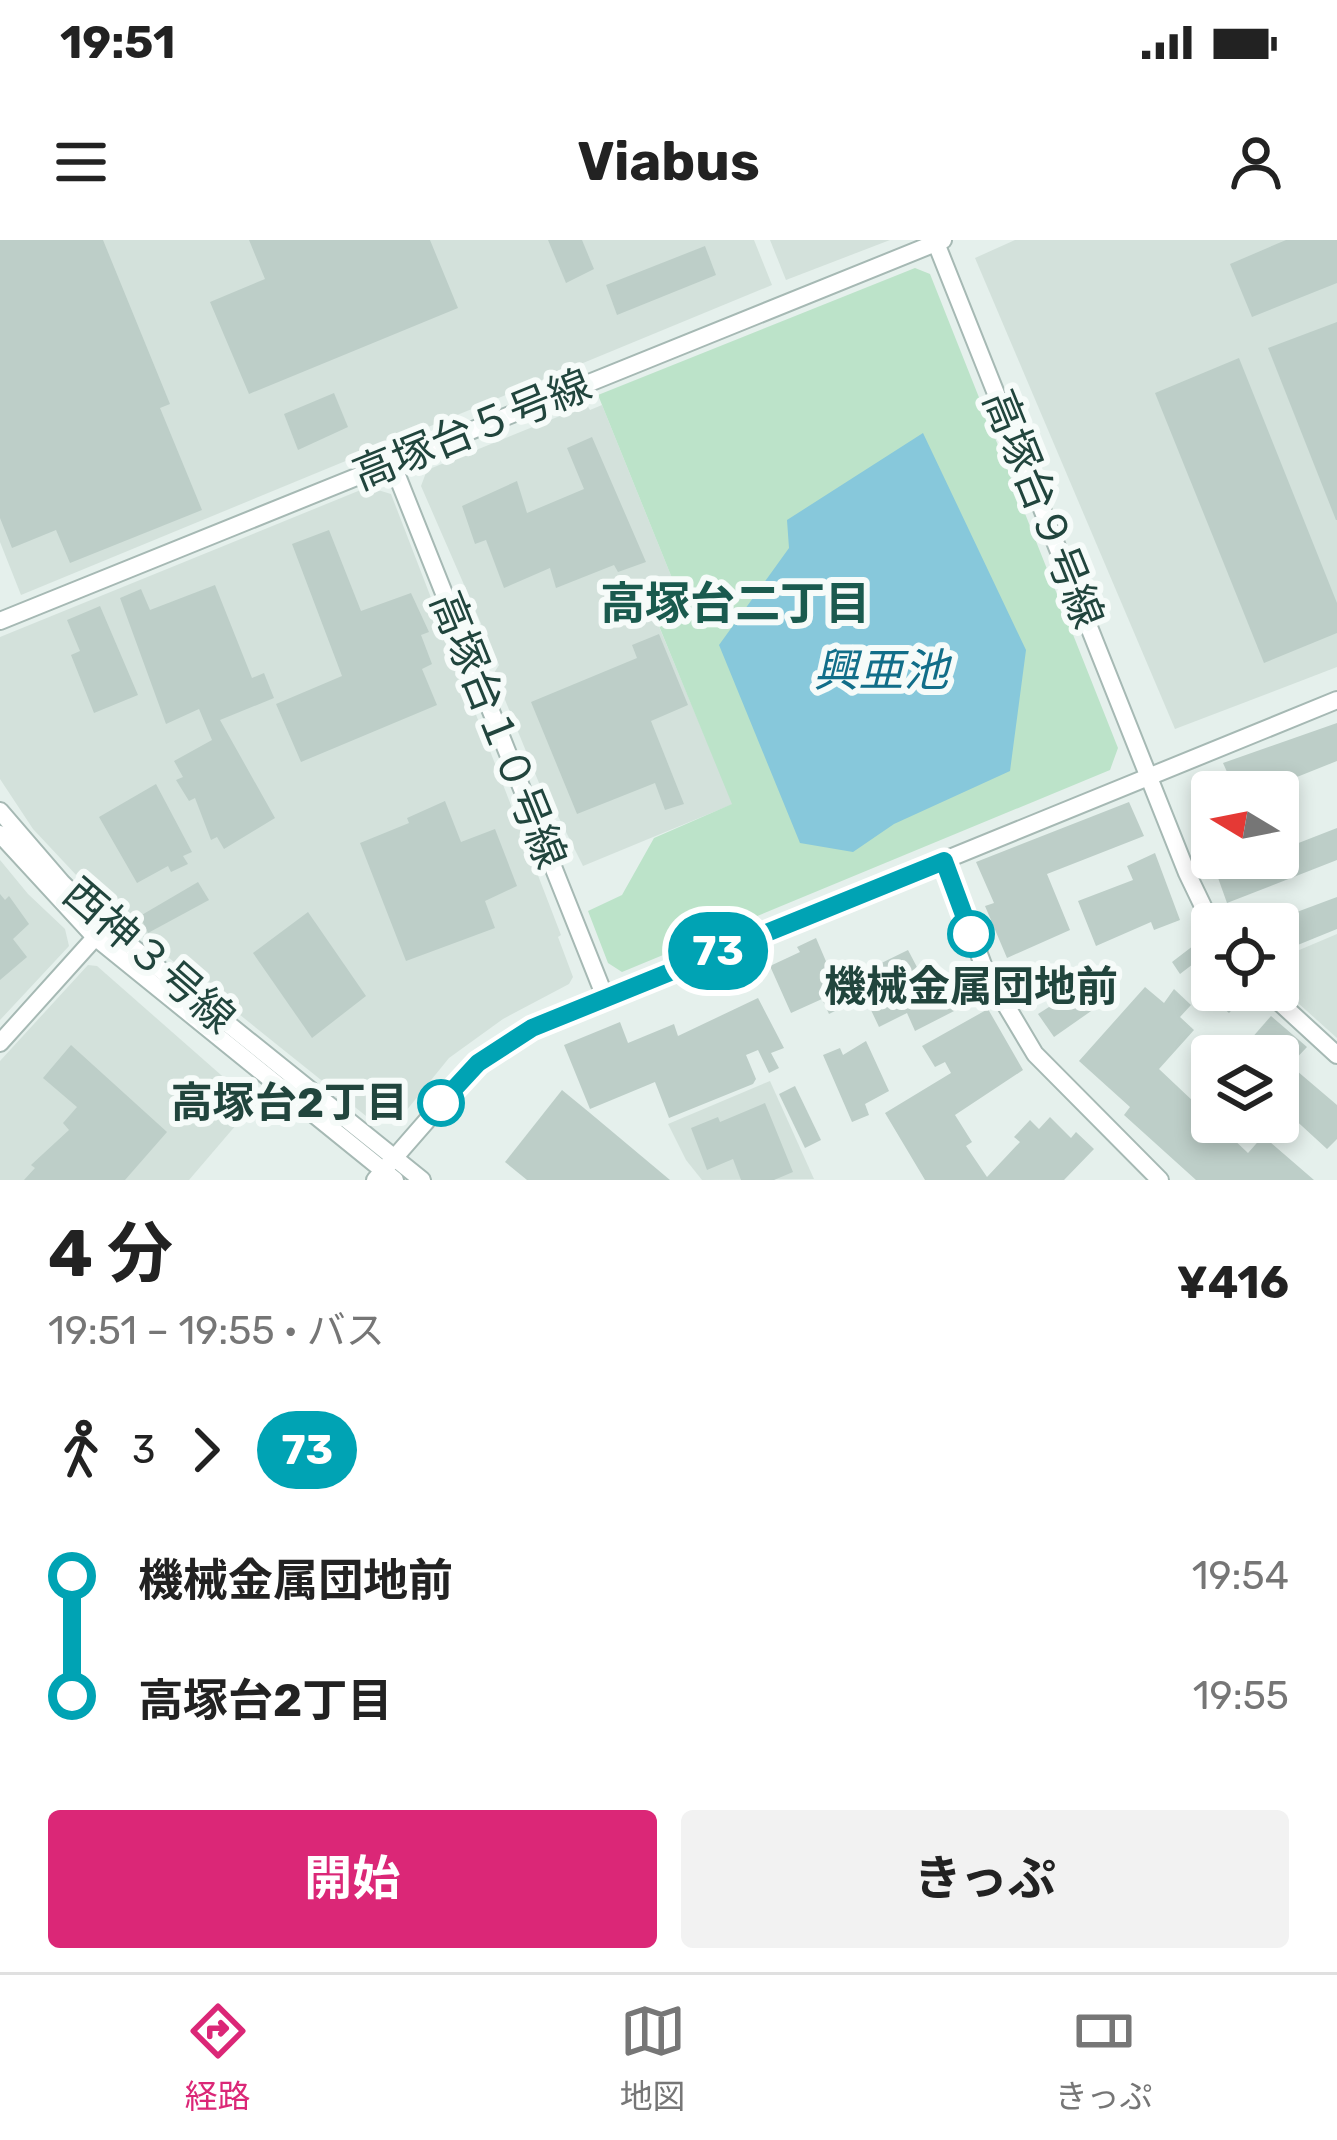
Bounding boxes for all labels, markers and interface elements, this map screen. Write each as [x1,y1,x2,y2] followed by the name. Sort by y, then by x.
[60,16,175,69] text: 19:51
[48,129,114,195] icon: menu
[1223,129,1289,195] icon: person
[577,130,760,194] text: Viabus
[346,360,598,500] street label: 高塚台５号線
[973,383,1113,635] street label: 高塚台９号線
[600,577,870,630] district label: 高塚台二丁目
[420,584,576,876] street label: 高塚台１０号線
[813,644,952,697] water label: 興亜池
[1191,771,1299,879] north arrow
[1191,771,1299,1143] map controls
[53,868,245,1044] street label: 西神３号線
[1191,903,1299,1011] button: locate
[664,912,772,990] line badge: 73
[949,912,993,956] marker: 機械金属団地前
[692,926,744,976] text: 73
[824,962,1118,1012] place label: 機械金属団地前
[1191,1035,1299,1143] button: layers
[171,1078,408,1128] place label: 高塚台2丁目
[419,1081,463,1125] marker: 高塚台2丁目
[48,1214,173,1293] text: 4 分
[1177,1256,1289,1309] text: ¥416
[48,1308,385,1354] text: 19:51 – 19:55 · バス
[48,1417,114,1483] icon: walk
[173,1417,239,1483] icon: forward
[281,1425,333,1475] text: 73
[132,1427,155,1473] text: 3
[1192,1553,1289,1599] text: 19:54
[138,1554,453,1607] text: 機械金属団地前
[1193,1673,1289,1719] text: 19:55
[138,1674,392,1727] text: 高塚台2丁目
[48,1810,657,1948] button: 開始
[681,1810,1289,1948] button: きっぷ
[185,1998,251,2118] tab: 経路
[620,1998,686,2118] tab: 地図
[1055,1998,1152,2118] tab: きっぷ

